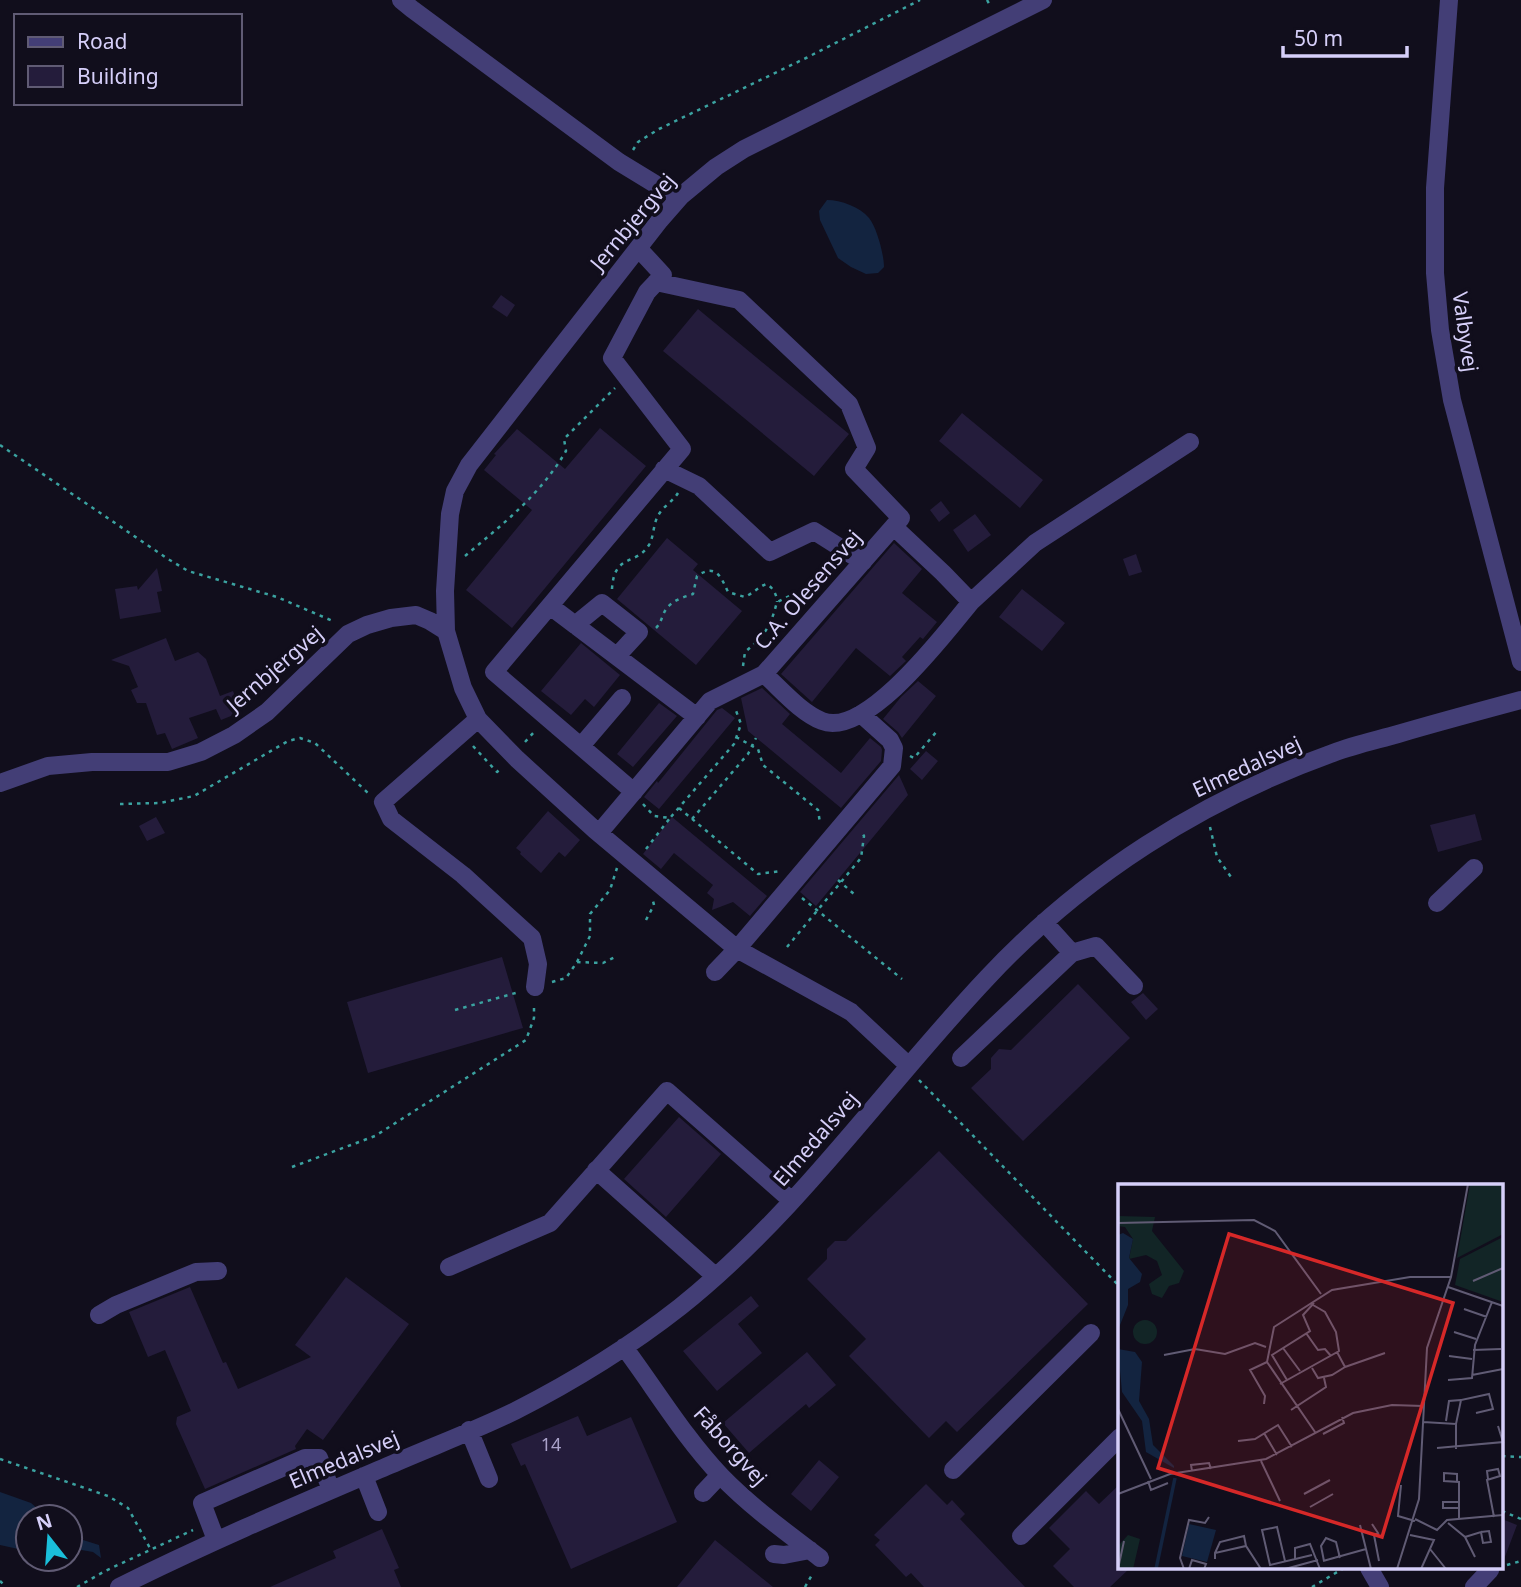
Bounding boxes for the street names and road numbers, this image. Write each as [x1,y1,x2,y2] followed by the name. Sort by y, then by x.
[582,167,681,277] street label: Jernbjergvej
[1447,290,1485,374] street label: Valbyvej
[747,524,867,655] street label: C.A. Olesensvej
[219,619,328,719] street label: Jernbjergvej
[1188,729,1305,803] street label: Elmedalsvej
[766,1085,864,1192] street label: Elmedalsvej
[688,1400,774,1491] street label: Fåborgvej
[284,1423,403,1495] street label: Elmedalsvej

